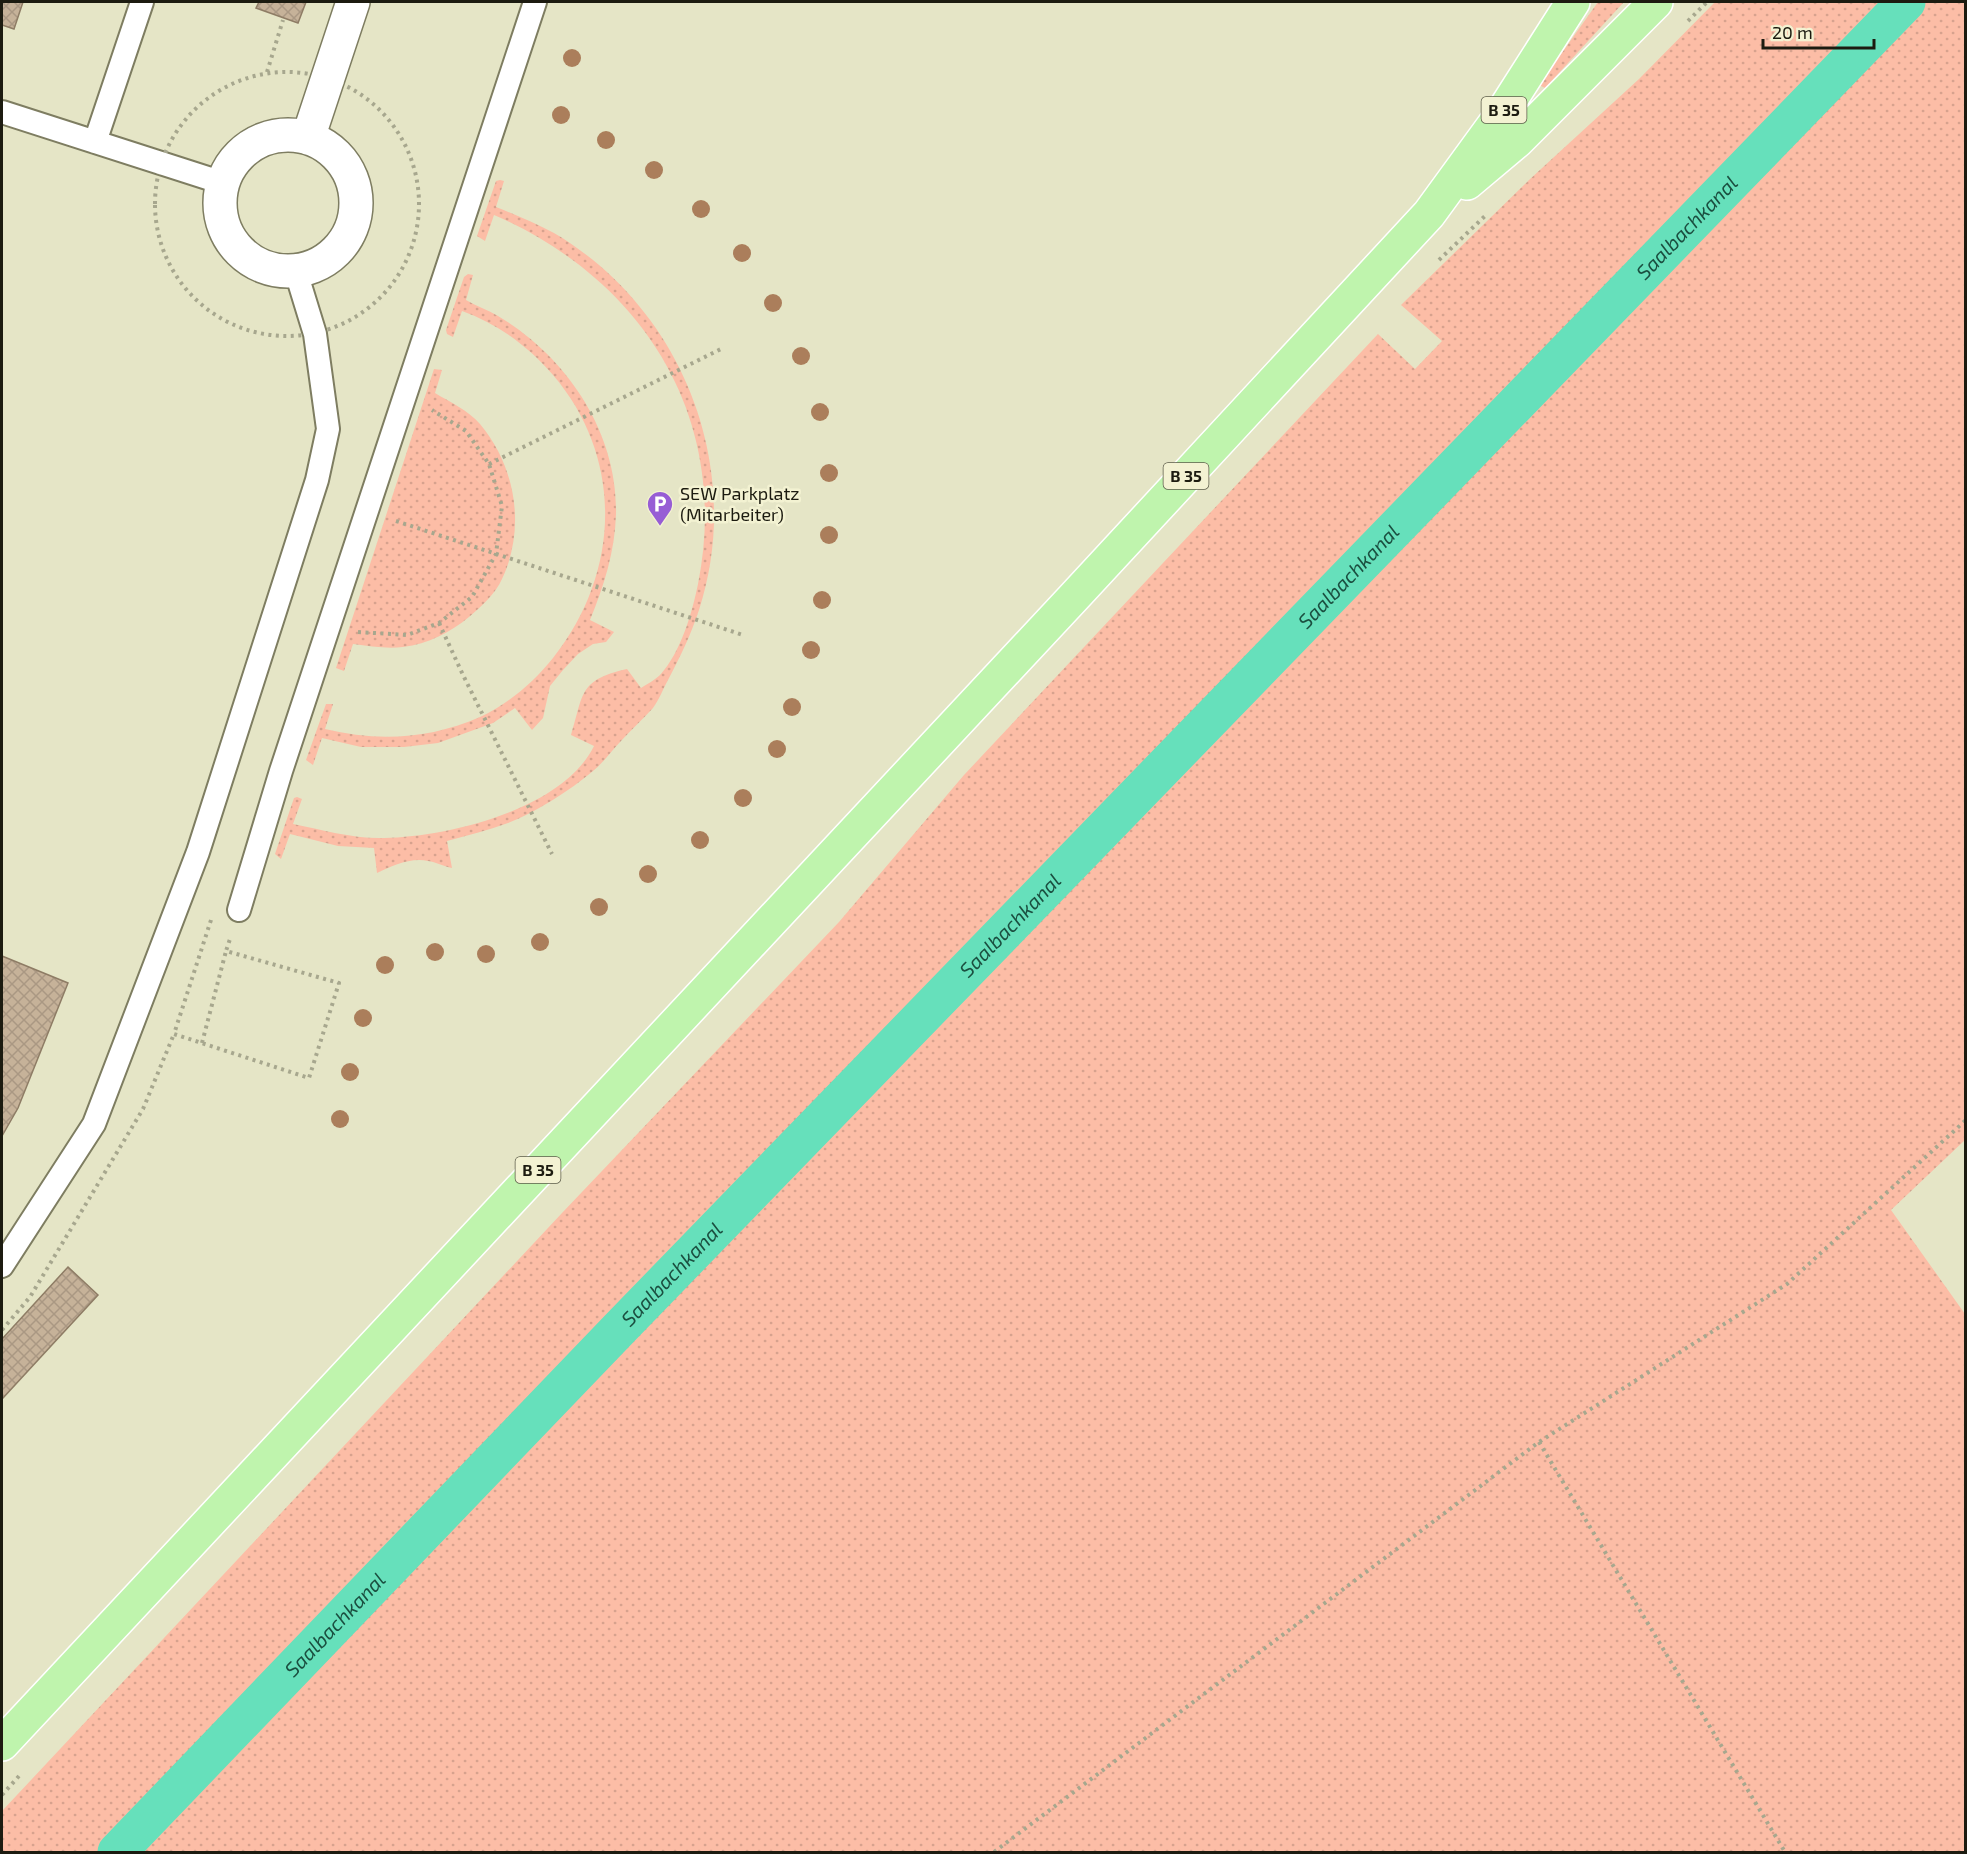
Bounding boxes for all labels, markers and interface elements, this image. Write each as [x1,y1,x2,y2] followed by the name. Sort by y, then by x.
[1763,12,1874,50] scale bar
[1772,21,1813,43] text: 20 m
[1482,97,1526,123] road number: B 35
[1631,170,1742,284] water label: Saalbachkanal
[1164,463,1208,489] road number: B 35
[680,482,800,525] place label: SEW Parkplatz (Mitarbeiter)
[645,489,675,527] parking icon: SEW Parkplatz (Mitarbeiter)
[1292,519,1404,633] water label: Saalbachkanal
[954,868,1065,982] water label: Saalbachkanal
[516,1157,560,1183] road number: B 35
[616,1217,727,1330] water label: Saalbachkanal
[279,1567,390,1681] water label: Saalbachkanal

